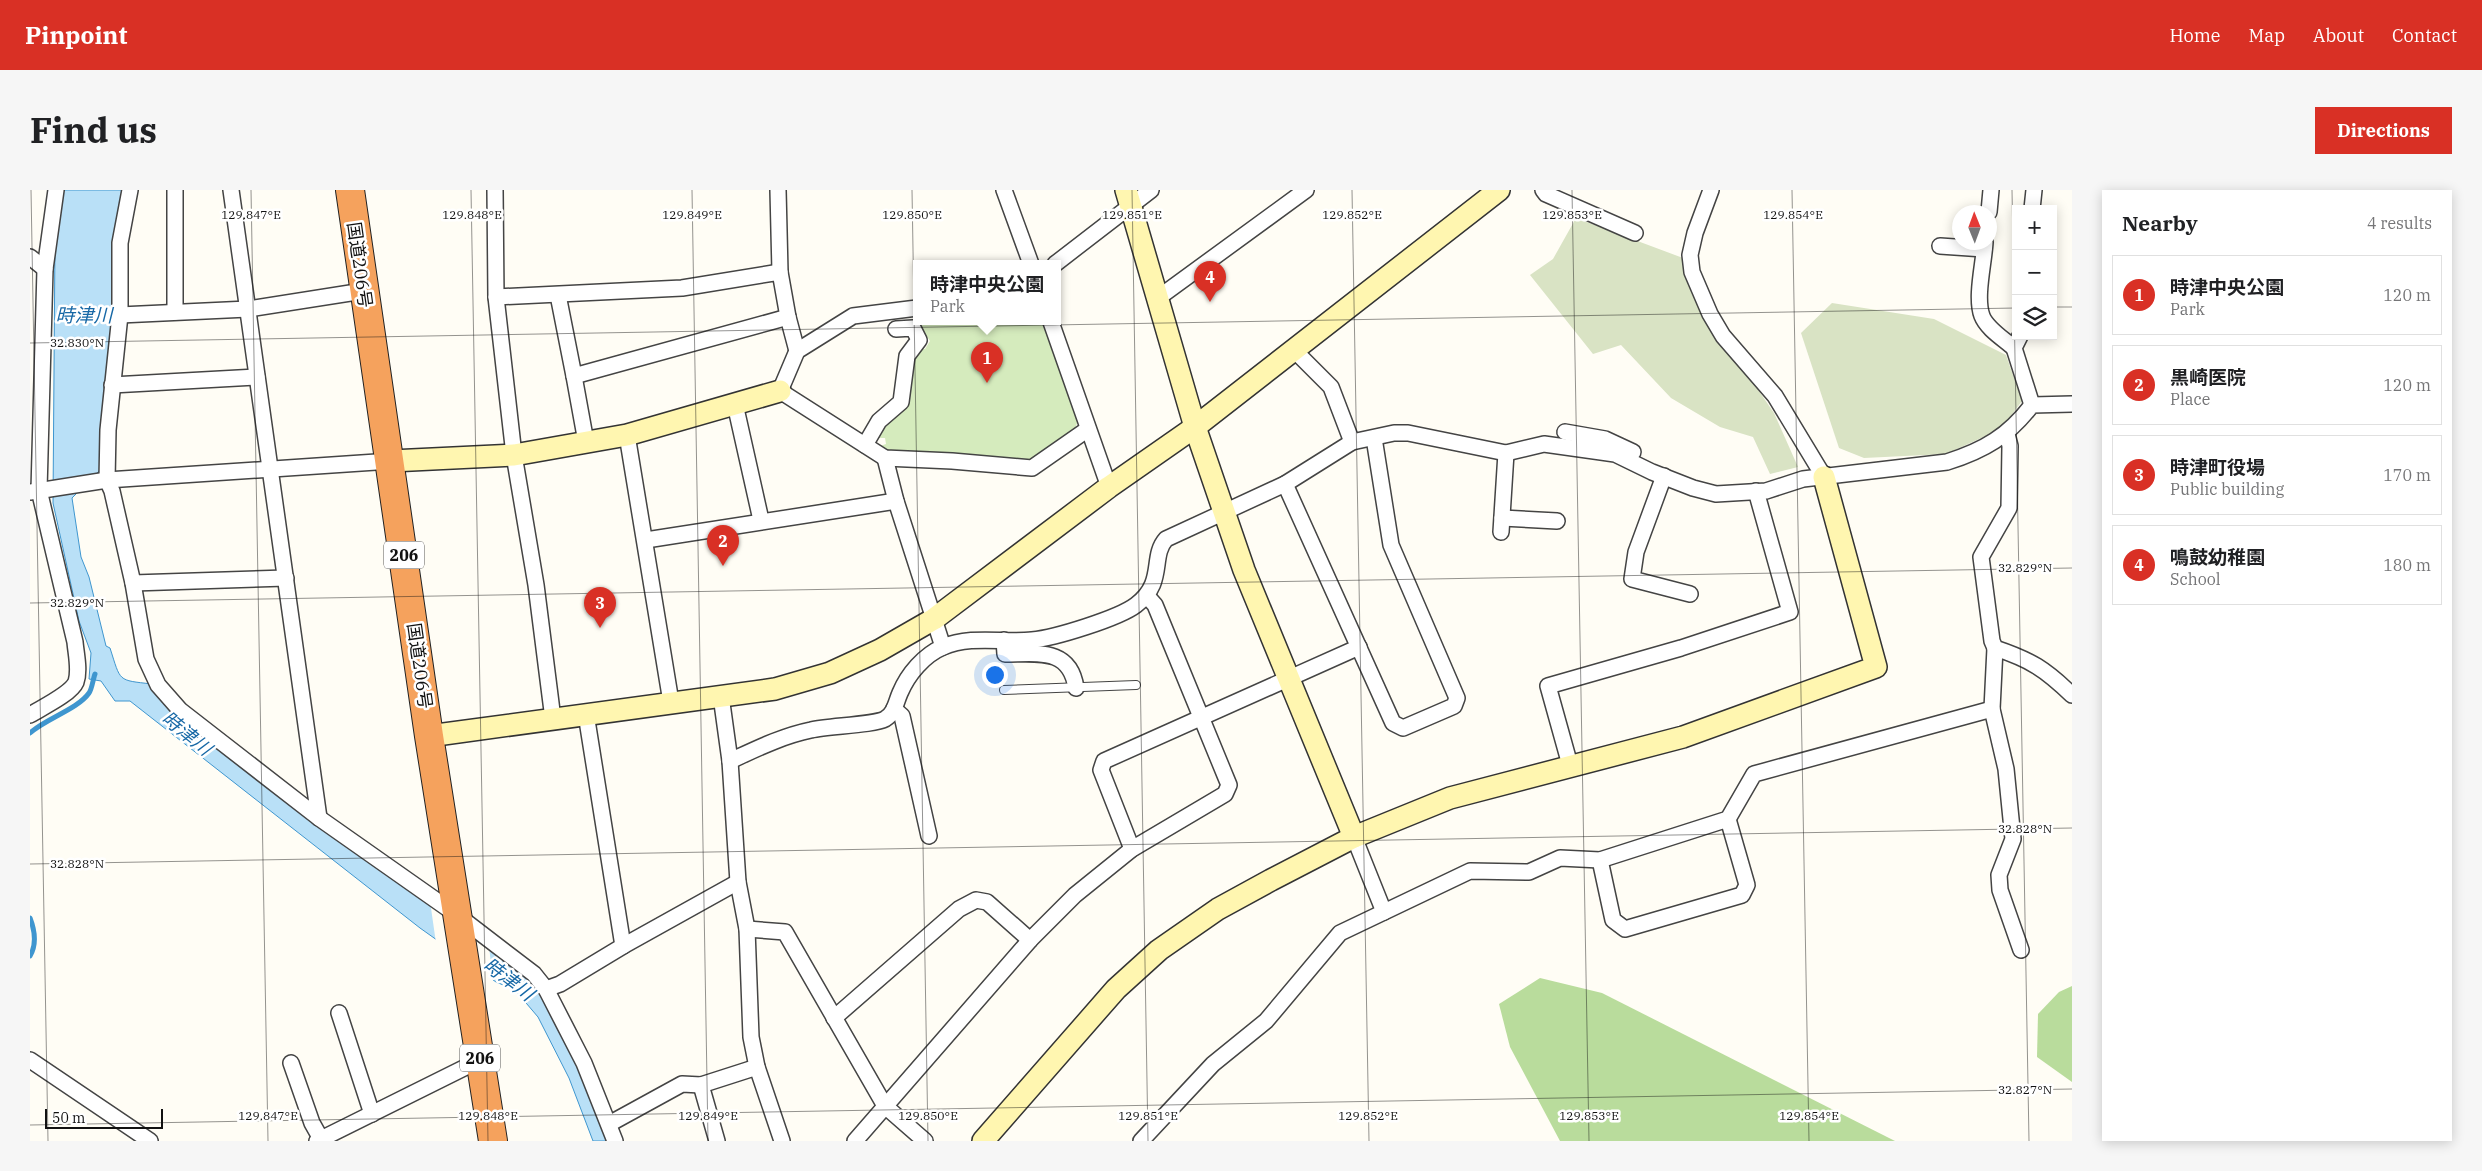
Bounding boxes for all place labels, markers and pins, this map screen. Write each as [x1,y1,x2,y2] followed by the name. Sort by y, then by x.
[1194,261,1226,302] pin: 4
[971,342,1003,383] pin: 1
[707,525,739,566] pin: 2
[584,587,616,628] pin: 3

